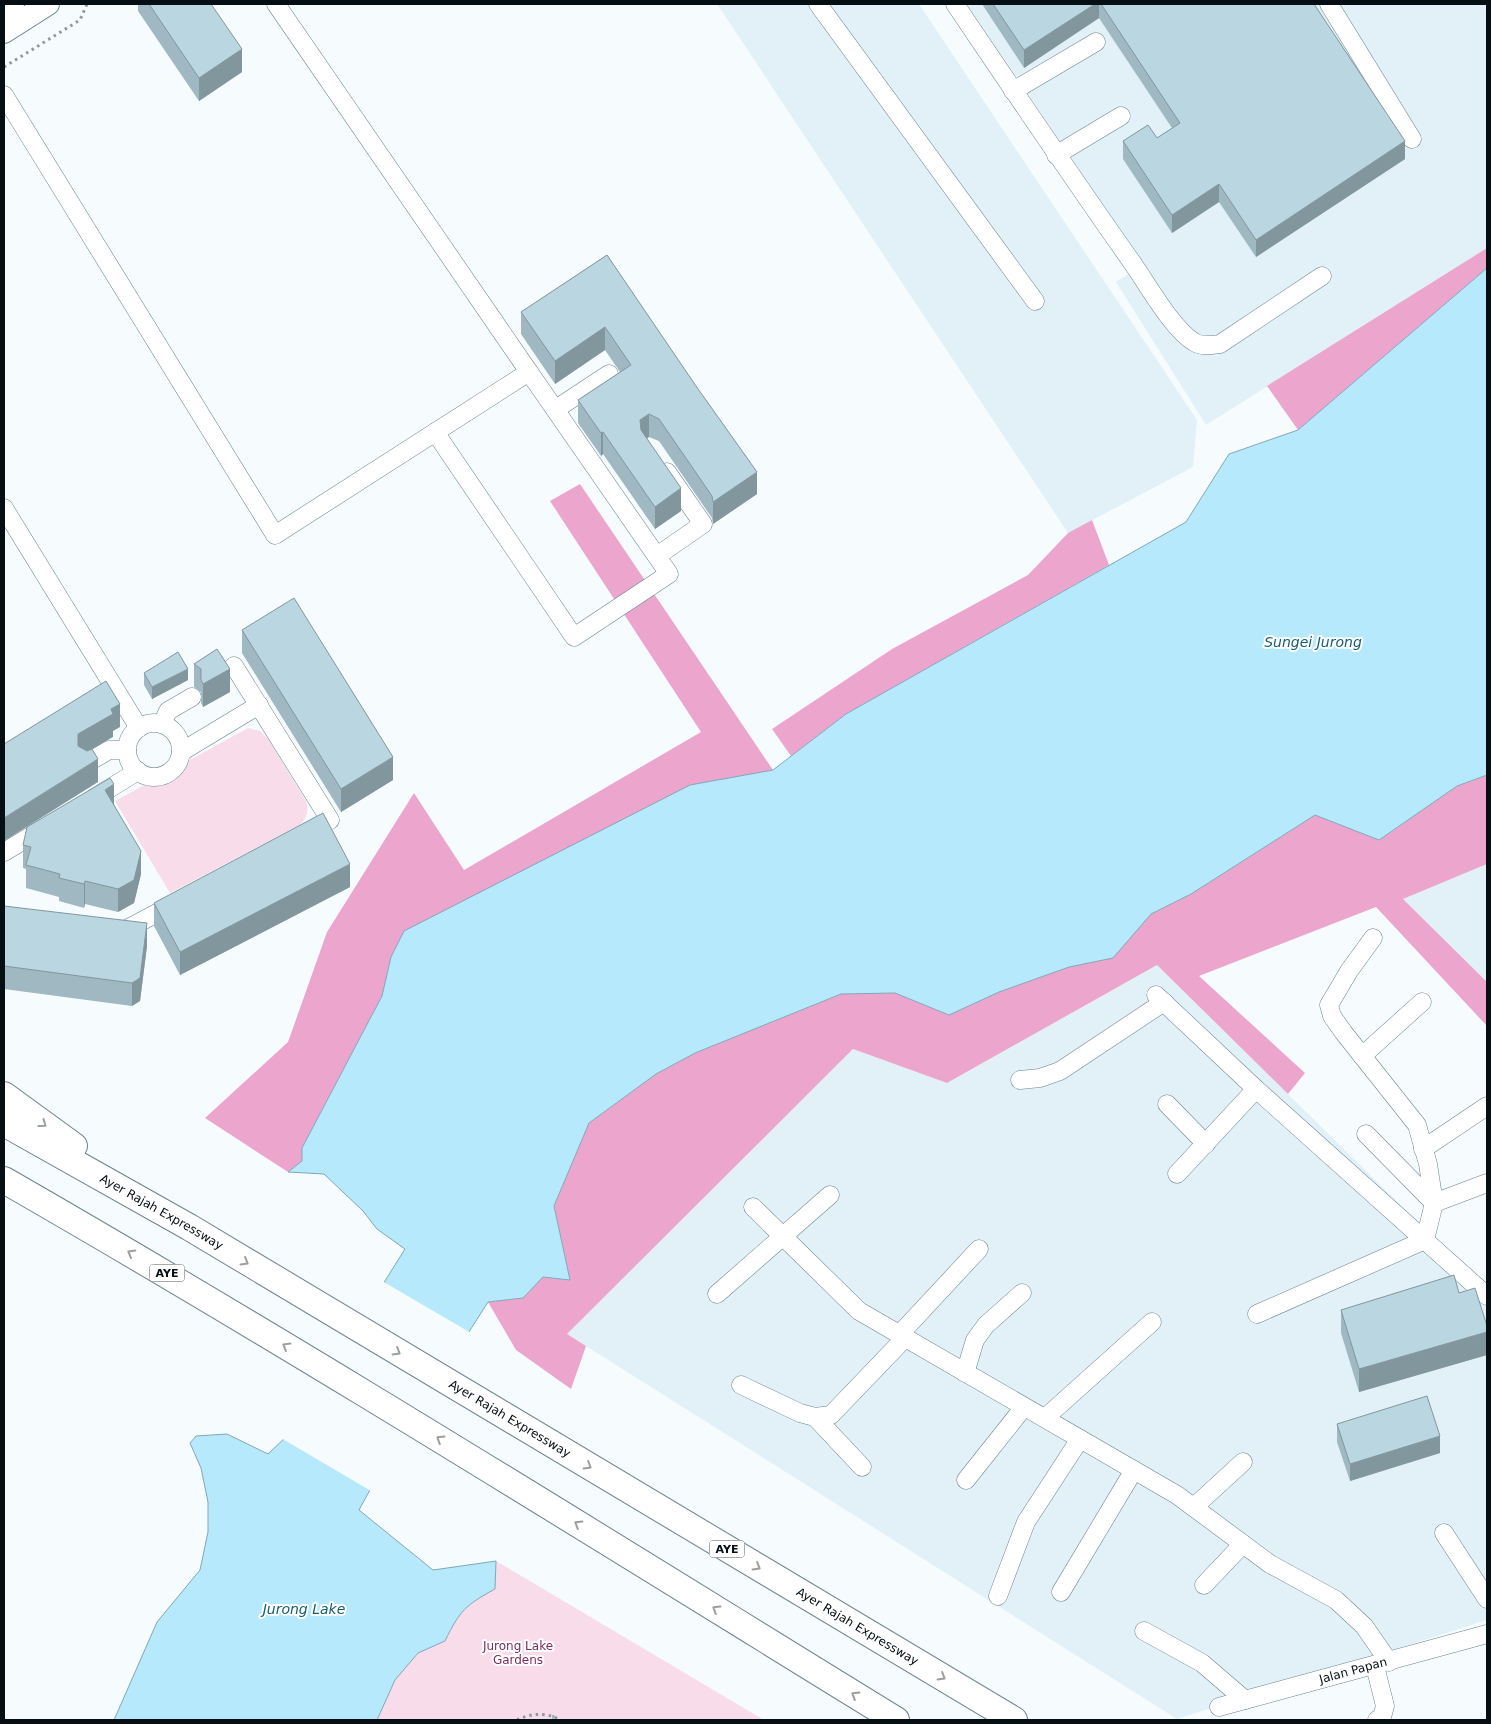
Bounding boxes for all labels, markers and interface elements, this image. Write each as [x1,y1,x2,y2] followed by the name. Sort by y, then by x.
[1264,634,1362,650] water label: Sungei Jurong
[38,1118,47,1127] one-way arrow
[98,1171,226,1253] street label: Ayer Rajah Expressway
[128,1250,137,1260] one-way arrow
[240,1255,249,1265] one-way arrow
[150,1264,184,1282] road number: AYE
[282,1342,291,1352] one-way arrow
[391,1346,400,1356] one-way arrow
[446,1377,573,1461] street label: Ayer Rajah Expressway
[436,1435,445,1445] one-way arrow
[582,1460,591,1470] one-way arrow
[575,1521,584,1531] one-way arrow
[710,1540,744,1558] road number: AYE
[752,1561,761,1571] one-way arrow
[794,1585,921,1668] street label: Ayer Rajah Expressway
[260,1601,345,1617] water label: Jurong Lake
[713,1606,722,1616] one-way arrow
[482,1639,553,1667] park label: Jurong Lake Gardens
[1317,1655,1389,1687] street label: Jalan Papan
[937,1671,946,1681] one-way arrow
[851,1691,860,1701] one-way arrow

